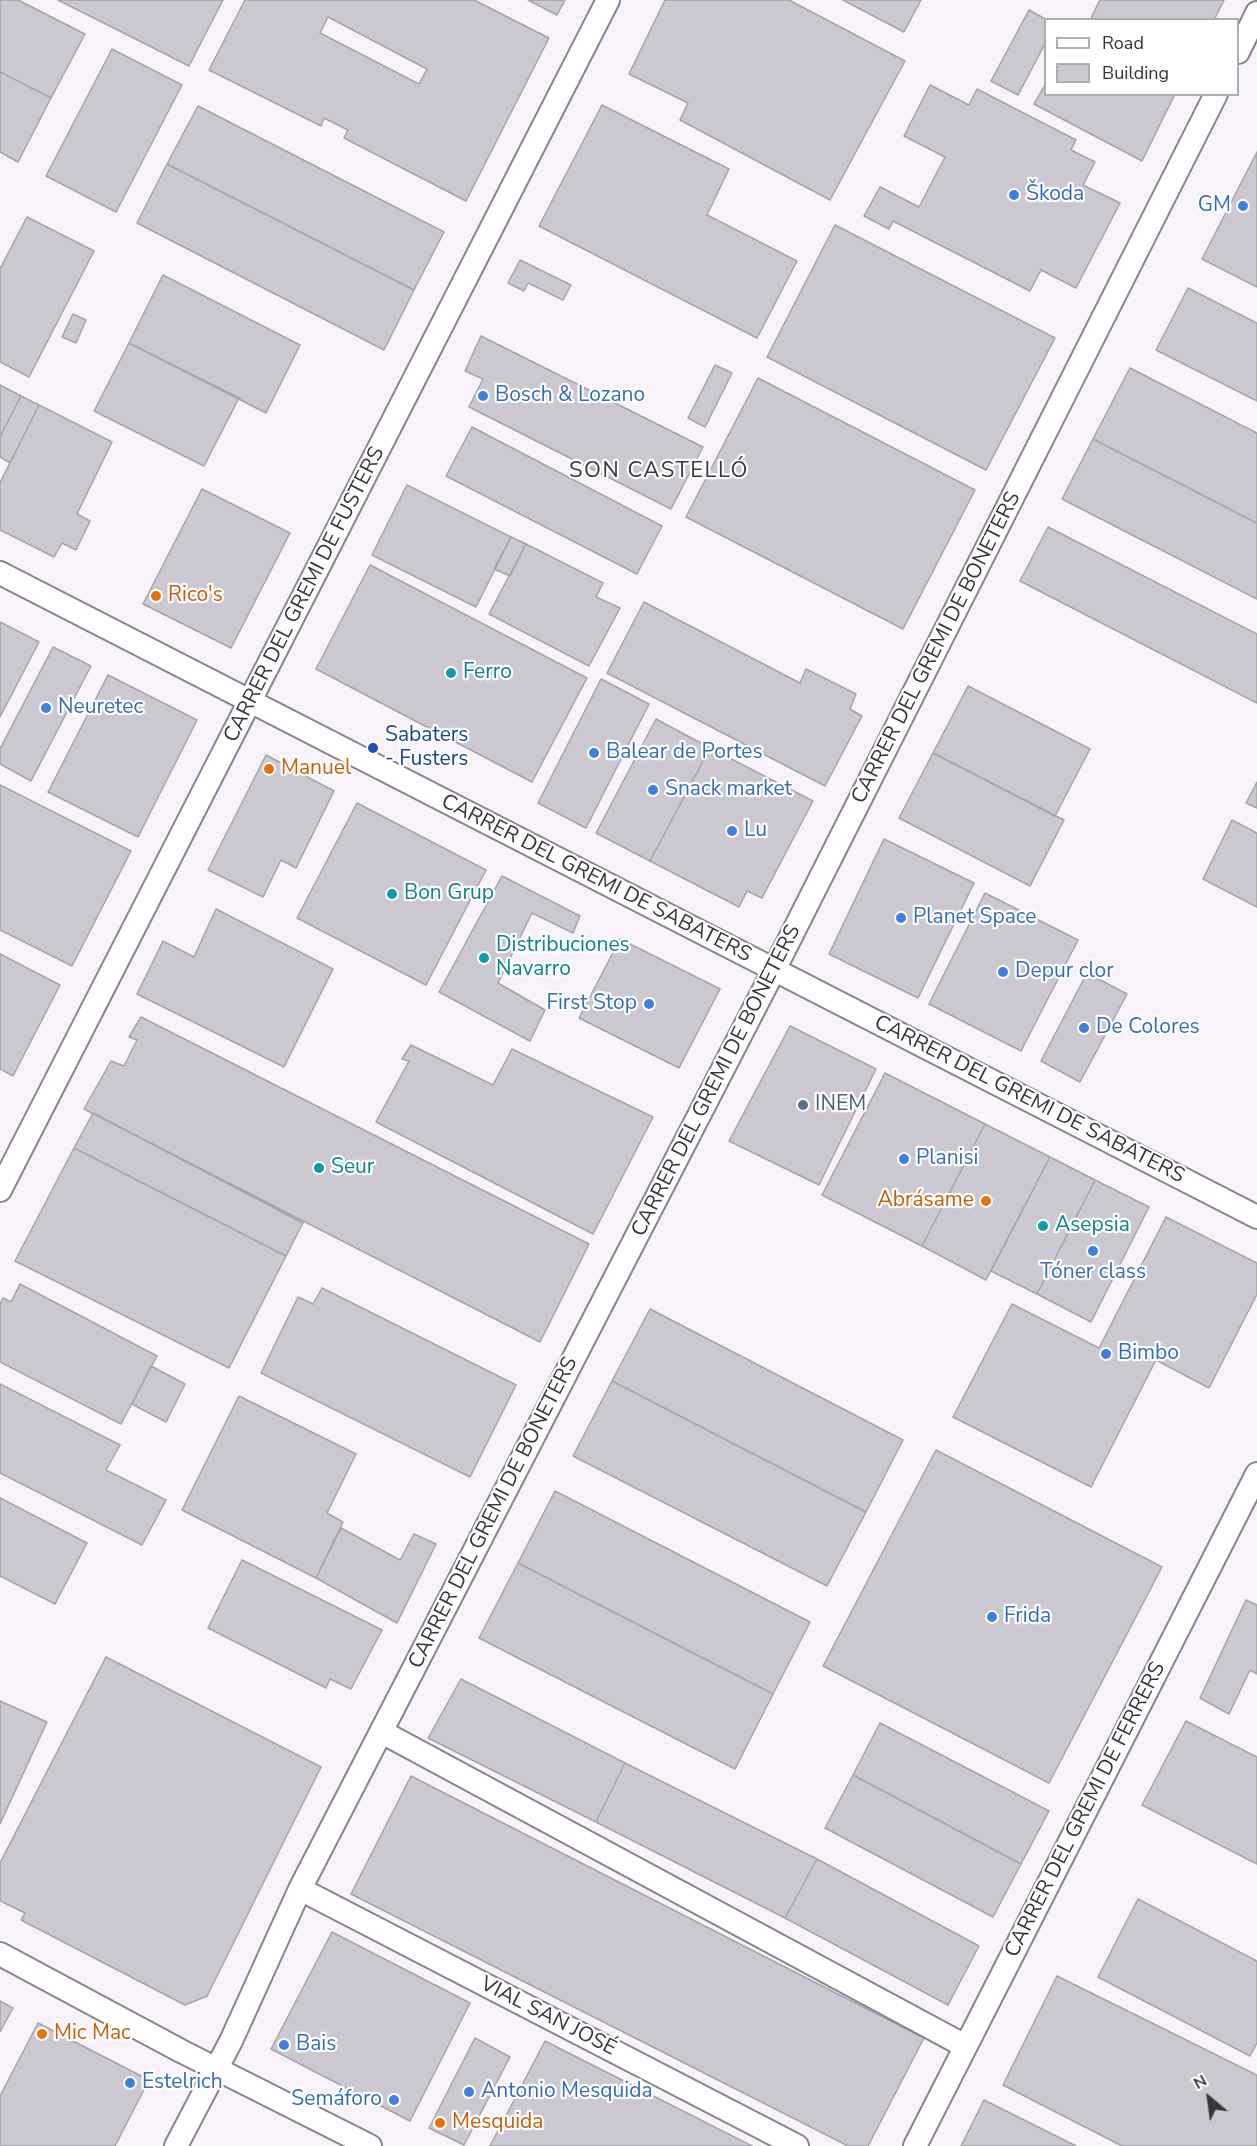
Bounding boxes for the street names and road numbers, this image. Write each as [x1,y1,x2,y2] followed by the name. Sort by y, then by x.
[219,443,391,747] street label: CARRER DEL GREMI DE FUSTERS
[847,488,1027,808] street label: CARRER DEL GREMI DE BONETERS
[437,790,755,968] street label: CARRER DEL GREMI DE SABATERS
[627,921,807,1241] street label: CARRER DEL GREMI DE BONETERS
[870,1011,1188,1189] street label: CARRER DEL GREMI DE SABATERS
[404,1353,584,1673] street label: CARRER DEL GREMI DE BONETERS
[1000,1658,1172,1962] street label: CARRER DEL GREMI DE FERRERS
[476,1972,620,2062] street label: VIAL SAN JOSÉ

